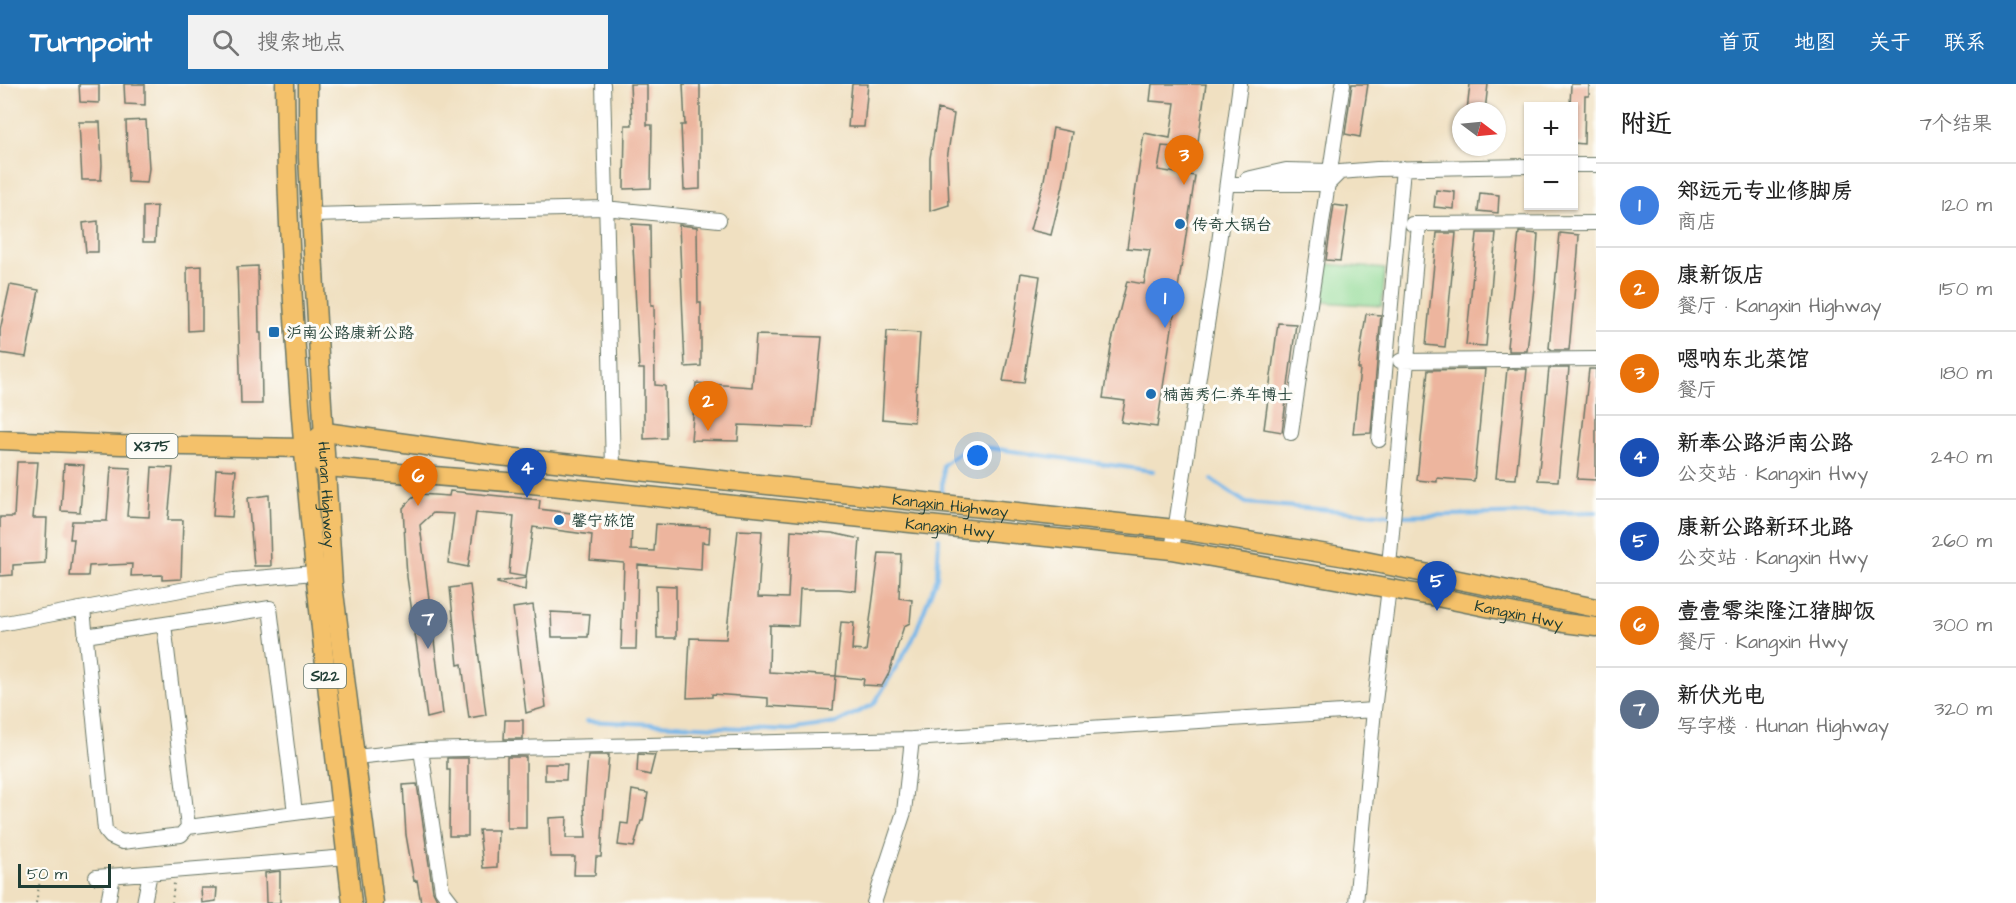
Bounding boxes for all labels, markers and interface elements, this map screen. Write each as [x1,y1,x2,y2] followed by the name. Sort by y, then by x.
[188,15,608,69] search box
[30,23,152,62] text: Turnpoint
[209,26,242,59] icon: search
[257,27,345,58] text: 搜索地点
[1719,28,1761,57] text: 首页
[1794,28,1836,57] text: 地图
[1869,28,1911,57] text: 关于
[1944,28,1986,57] text: 联系
[1452,102,1506,156] north arrow
[1524,102,1578,210] map controls
[1524,102,1578,156] button: +
[1620,106,1672,142] text: 附近
[1920,110,1992,138] text: 7个结果
[1164,135,1204,185] pin: 3
[1524,156,1578,210] button: −
[1677,176,1853,207] text: 郑远元专业修脚房
[1638,191,1641,219] text: 1
[1942,191,1992,219] text: 120 m
[1677,208,1717,236] text: 商店
[1192,214,1272,236] place label: 传奇大锅台
[1173,217,1187,231] marker: 传奇大锅台
[1677,260,1765,291] text: 康新饭店
[1634,275,1645,303] text: 2
[1939,275,1992,303] text: 150 m
[1146,278,1184,328] pin: 1
[1677,292,1882,320] text: 餐厅 · Kangxin Highway
[286,322,414,344] place label: 沪南公路康新公路
[267,325,281,339] marker: 沪南公路康新公路
[1677,344,1809,375] text: 嗯呐东北菜馆
[1634,359,1645,387] text: 3
[1940,359,1992,387] text: 180 m
[1677,376,1717,404] text: 餐厅
[688,382,728,431] pin: 2
[1163,384,1293,406] place label: 楠茜秀仁·养车博士
[1144,387,1158,401] marker: 楠茜秀仁·养车博士
[1677,428,1853,459] text: 新奉公路沪南公路
[126,434,178,458] road number: X375
[312,441,341,549] street label: Hunan Highway
[963,441,992,470] your location
[1633,443,1646,471] text: 4
[1931,443,1992,471] text: 240 m
[508,448,546,498] pin: 4
[398,456,438,506] pin: 6
[1677,460,1868,488] text: 公交站 · Kangxin Hwy
[891,489,1010,524] street label: Kangxin Highway
[571,510,635,532] place label: 馨宁旅馆
[1677,512,1853,543] text: 康新公路新环北路
[552,513,566,527] marker: 馨宁旅馆
[904,513,996,545] street label: Kangxin Hwy
[1632,527,1647,555] text: 5
[1932,527,1992,555] text: 260 m
[1677,544,1868,572] text: 公交站 · Kangxin Hwy
[1418,562,1456,611] pin: 5
[1473,595,1565,636] street label: Kangxin Hwy
[1677,596,1875,627] text: 壹壹零柒隆江猪脚饭
[408,600,448,649] pin: 7
[1633,611,1646,639] text: 6
[1933,611,1992,639] text: 300 m
[1677,628,1848,656] text: 餐厅 · Kangxin Hwy
[304,664,346,688] road number: S122
[1677,680,1765,711] text: 新伏光电
[1633,695,1646,723] text: 7
[1934,695,1992,723] text: 320 m
[1677,712,1889,740] text: 写字楼 · Hunan Highway
[18,861,111,888] scale bar
[27,863,67,885] text: 50 m

